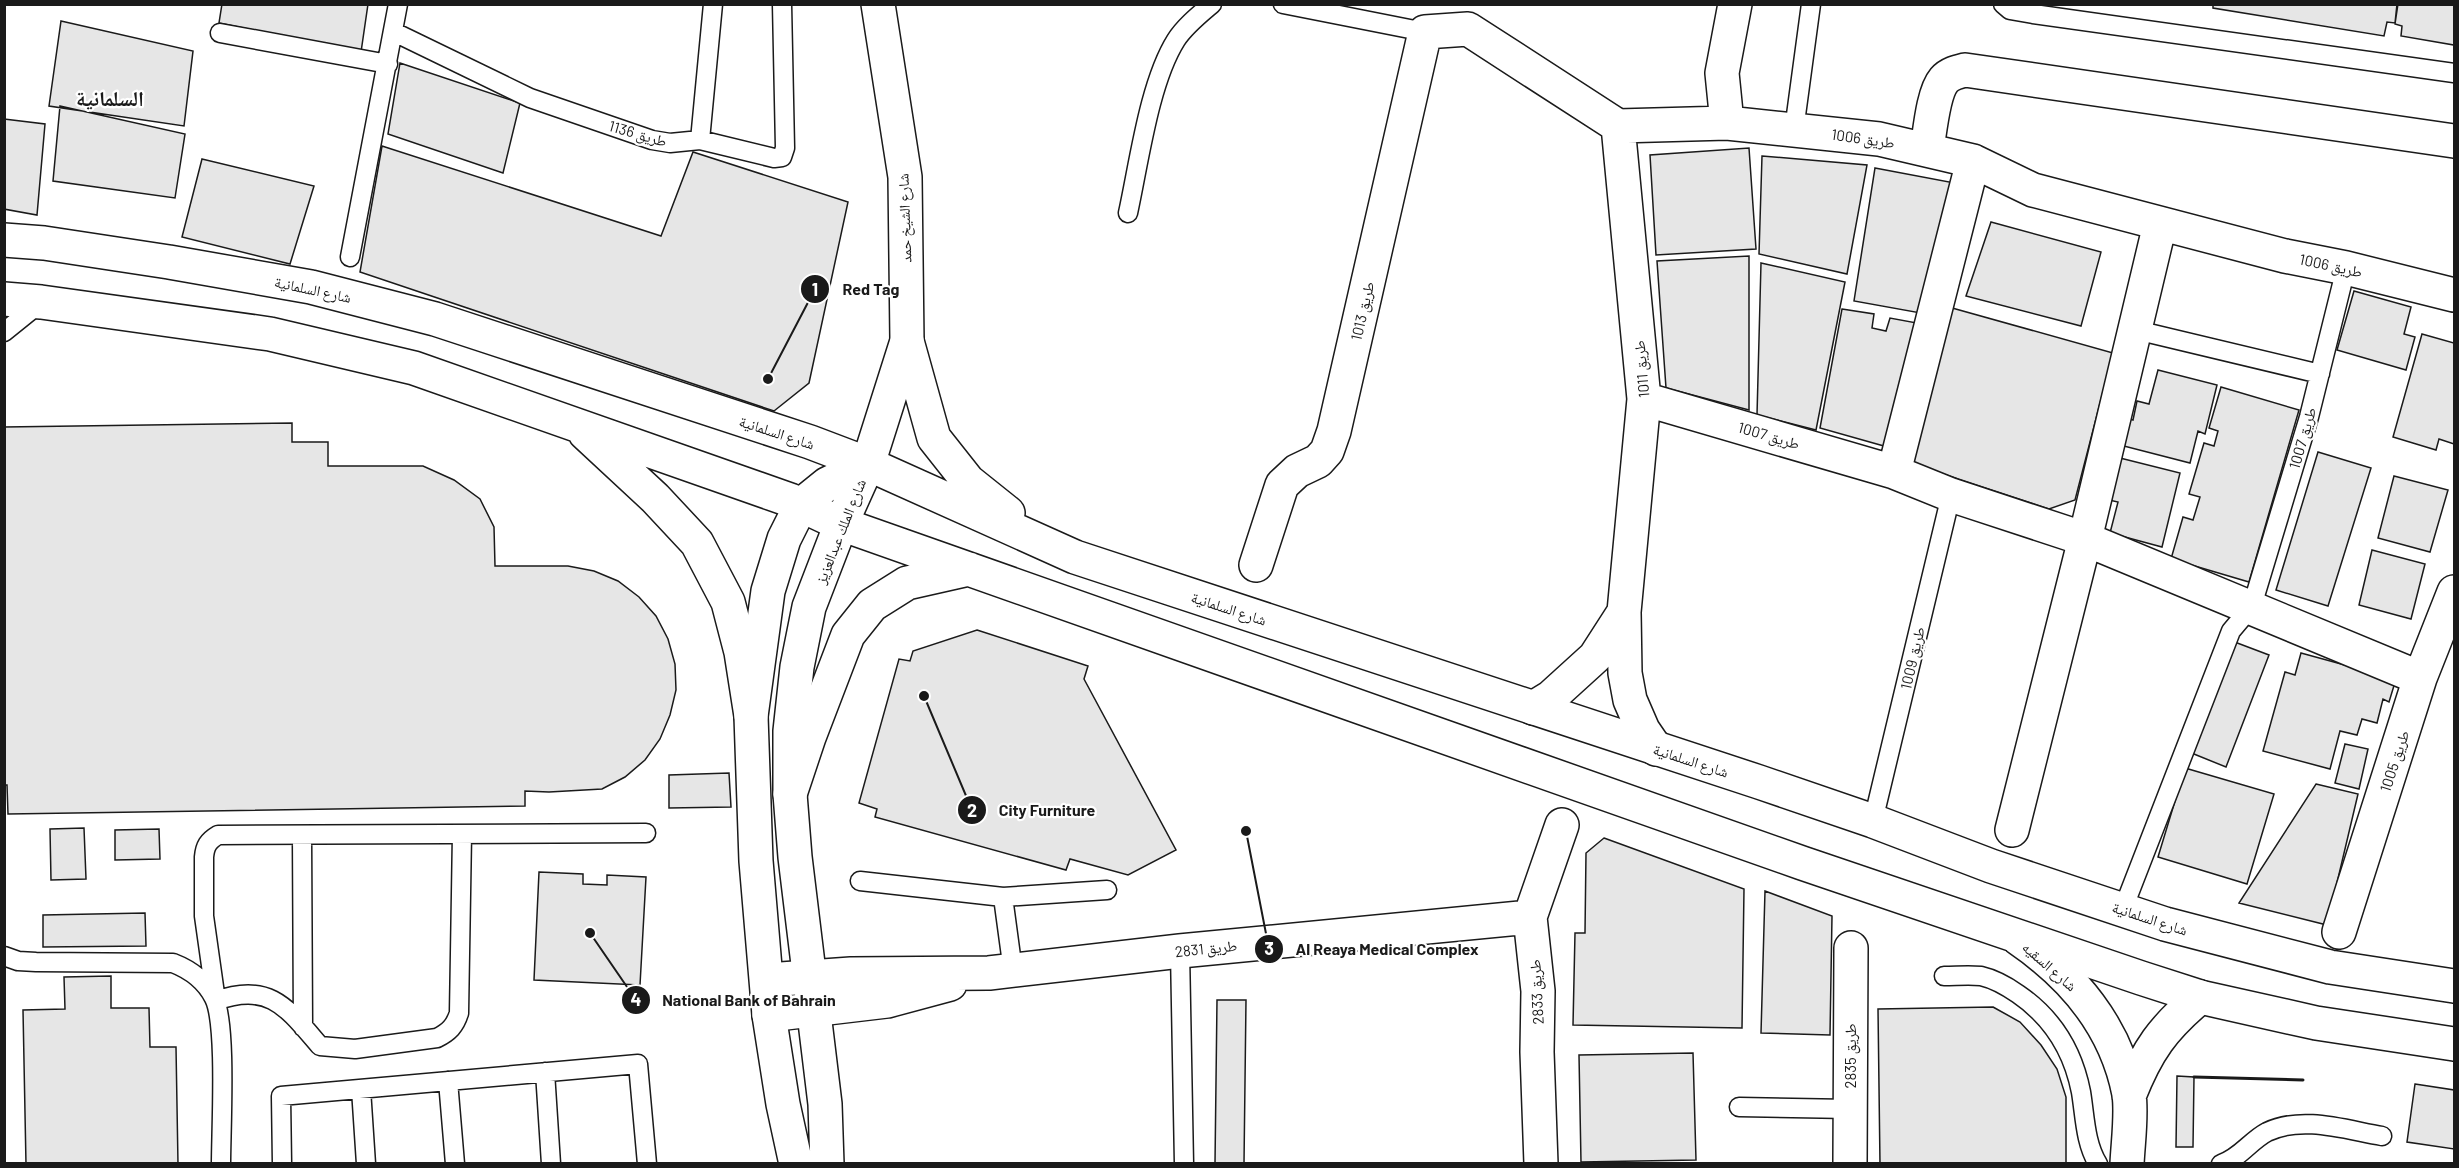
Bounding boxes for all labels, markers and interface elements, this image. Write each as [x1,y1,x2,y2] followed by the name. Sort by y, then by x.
[76,85,144,110] district label: السلمانية
[606,116,669,152] street label: طريق 1136
[1830,125,1896,153] street label: طريق 1006
[893,173,917,263] street label: شارع الشيخ حمد
[2298,250,2364,282] street label: طريق 1006
[272,272,353,308] street label: شارع السلمانية
[800,272,911,306] callout: Red Tag
[812,278,818,300] text: 1
[843,279,900,298] text: Red Tag
[1346,280,1379,343] street label: طريق 1013
[1630,339,1654,398] street label: طريق 1011
[2285,405,2321,471] street label: طريق 1007
[736,411,817,455] street label: شارع السلمانية
[1736,418,1802,454] street label: طريق 1007
[810,476,871,588] street label: شارع الملك عبدالعزيز
[1188,587,1269,631] street label: شارع السلمانية
[1896,625,1930,692] street label: طريق 1009
[2376,728,2414,795] street label: طريق 1005
[1650,739,1731,783] street label: شارع السلمانية
[957,793,1108,827] callout: City Furniture
[967,799,977,821] text: 2
[999,800,1096,819] text: City Furniture
[2109,897,2190,941] street label: شارع السلمانية
[1254,932,1491,966] callout: Al Reaya Medical Complex
[1174,936,1238,962] street label: طريق 2831
[1264,937,1274,959] text: 3
[2018,937,2081,996] street label: شارع السقيه
[1295,939,1479,958] text: Al Reaya Medical Complex
[1525,959,1549,1025] street label: طريق 2833
[621,983,848,1017] callout: National Bank of Bahrain
[631,988,642,1010] text: 4
[662,990,836,1009] text: National Bank of Bahrain
[1841,1023,1861,1089] street label: طريق 2835

